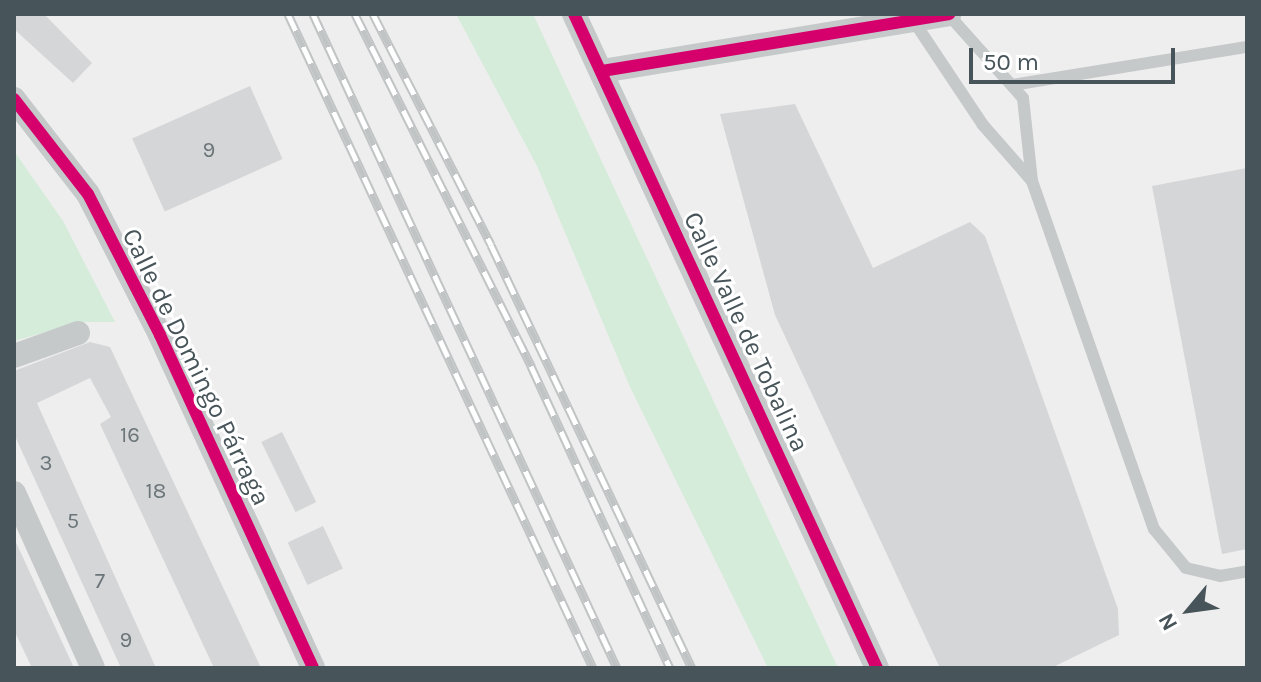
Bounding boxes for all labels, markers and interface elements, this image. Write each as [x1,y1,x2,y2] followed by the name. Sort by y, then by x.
[973,32,1179,82] scale bar
[983,48,1039,76] text: 50 m
[203,138,215,164] house number: 9
[677,207,815,457] street label: Calle Valle de Tobalina
[115,223,277,511] street label: Calle de Domingo Párraga
[120,423,140,449] house number: 16
[40,451,52,477] house number: 3
[146,479,166,505] house number: 18
[67,509,79,535] house number: 5
[95,569,105,595] house number: 7
[1149,570,1229,650] north arrow
[1153,608,1183,635] text: N
[120,628,132,654] house number: 9

